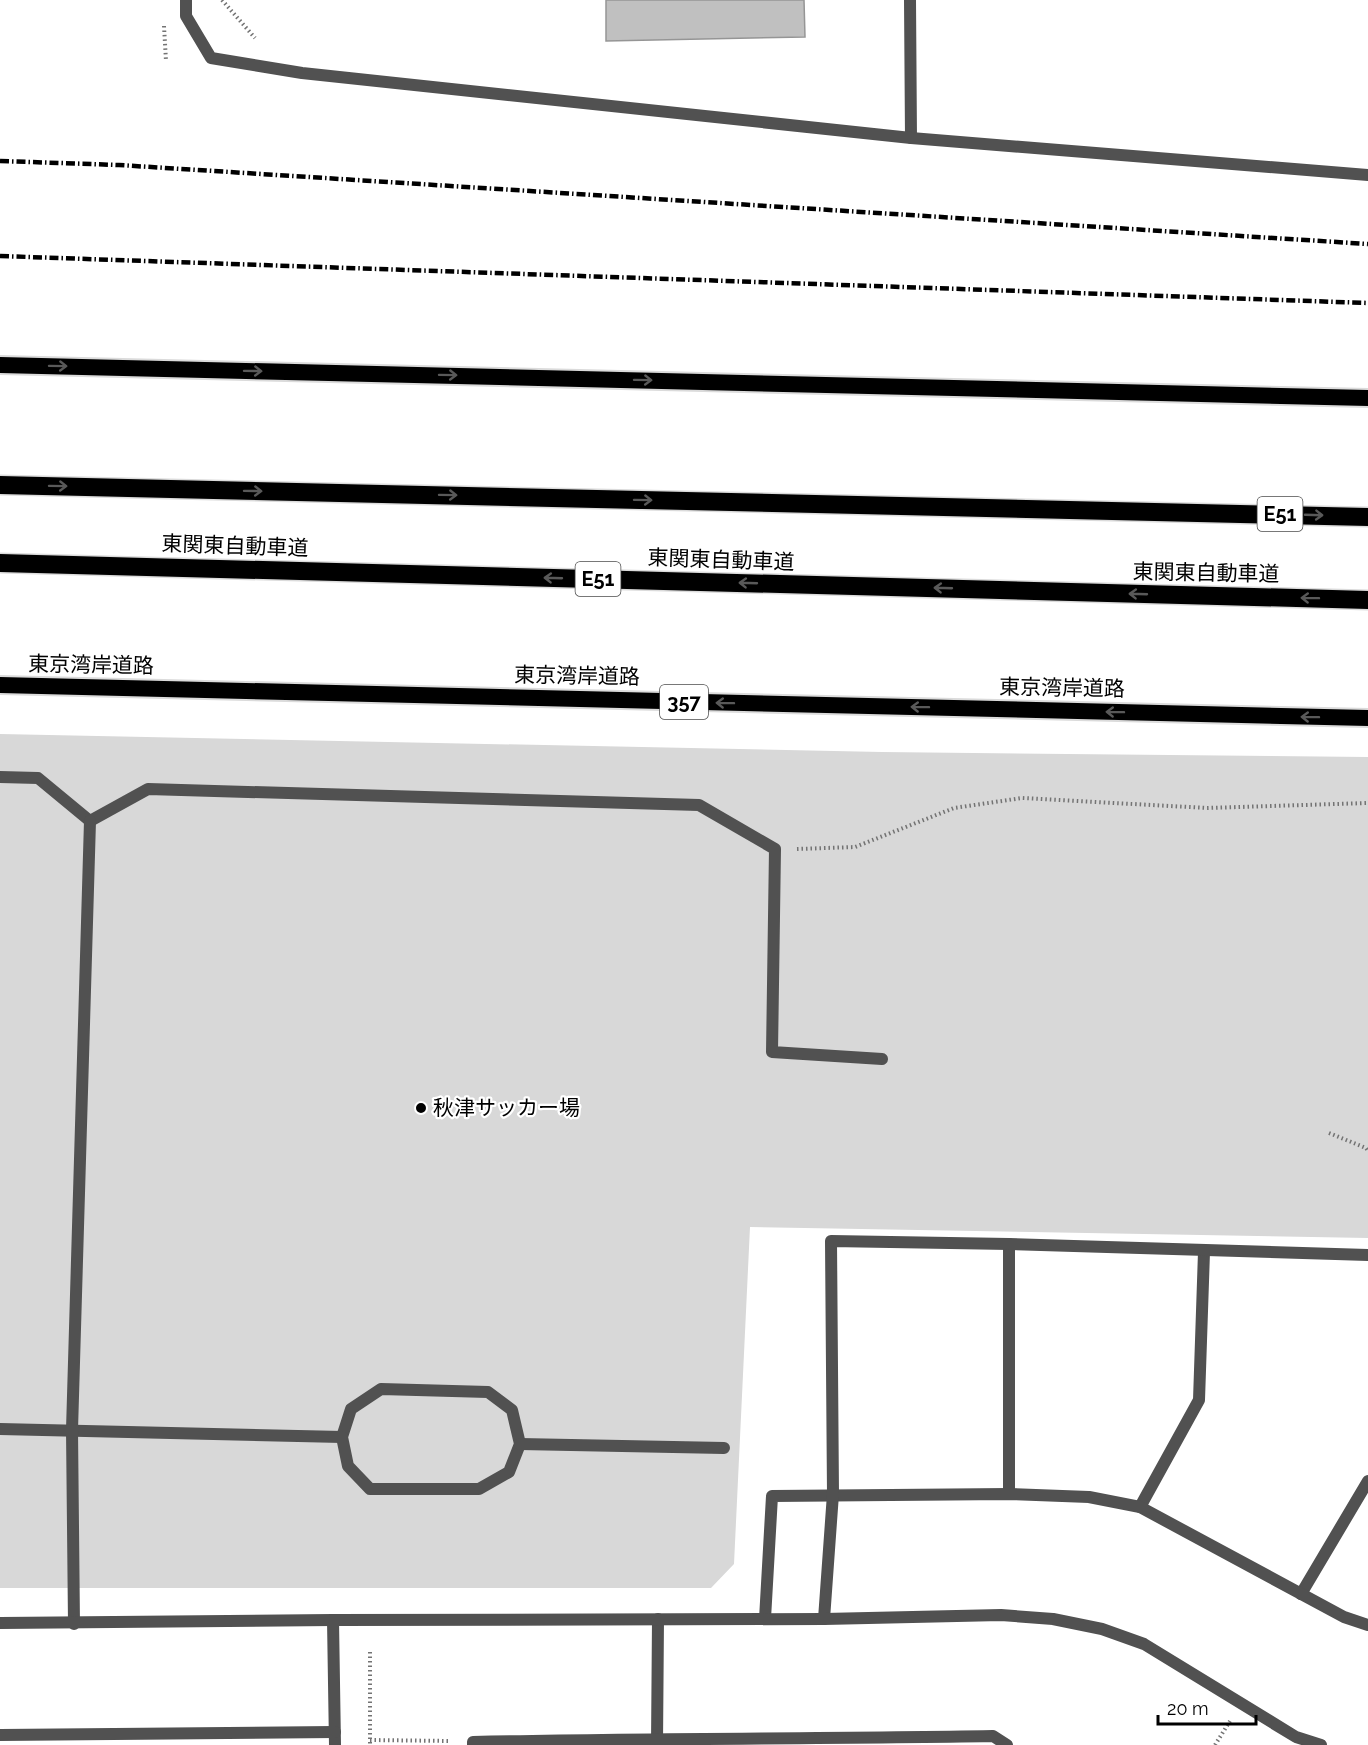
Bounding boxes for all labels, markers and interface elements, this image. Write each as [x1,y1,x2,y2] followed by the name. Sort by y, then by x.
[48,360,68,372] one-way arrow
[243,365,263,376] one-way arrow
[438,370,458,381] one-way arrow
[633,374,653,386] one-way arrow
[48,481,68,492] one-way arrow
[243,485,263,497] one-way arrow
[438,489,458,501] one-way arrow
[633,494,653,505] one-way arrow
[1258,497,1302,531] road number: E51
[1304,510,1324,521] one-way arrow
[161,530,309,561] street label: 東関東自動車道
[647,544,795,575] street label: 東関東自動車道
[1132,559,1280,586] street label: 東関東自動車道
[576,562,620,596] road number: E51
[543,572,563,583] one-way arrow
[738,577,758,589] one-way arrow
[933,583,953,594] one-way arrow
[1128,588,1148,599] one-way arrow
[1300,592,1320,604] one-way arrow
[28,651,154,678] street label: 東京湾岸道路
[514,662,640,689] street label: 東京湾岸道路
[999,674,1125,701] street label: 東京湾岸道路
[660,685,708,719] road number: 357
[715,697,735,708] one-way arrow
[910,702,930,713] one-way arrow
[1105,706,1125,718] one-way arrow
[1300,711,1320,723] one-way arrow
[433,1095,580,1120] place label: 秋津サッカー場
[414,1101,428,1115] marker: 秋津サッカー場
[1158,1688,1256,1726] scale bar
[1167,1698,1209,1719] text: 20 m

